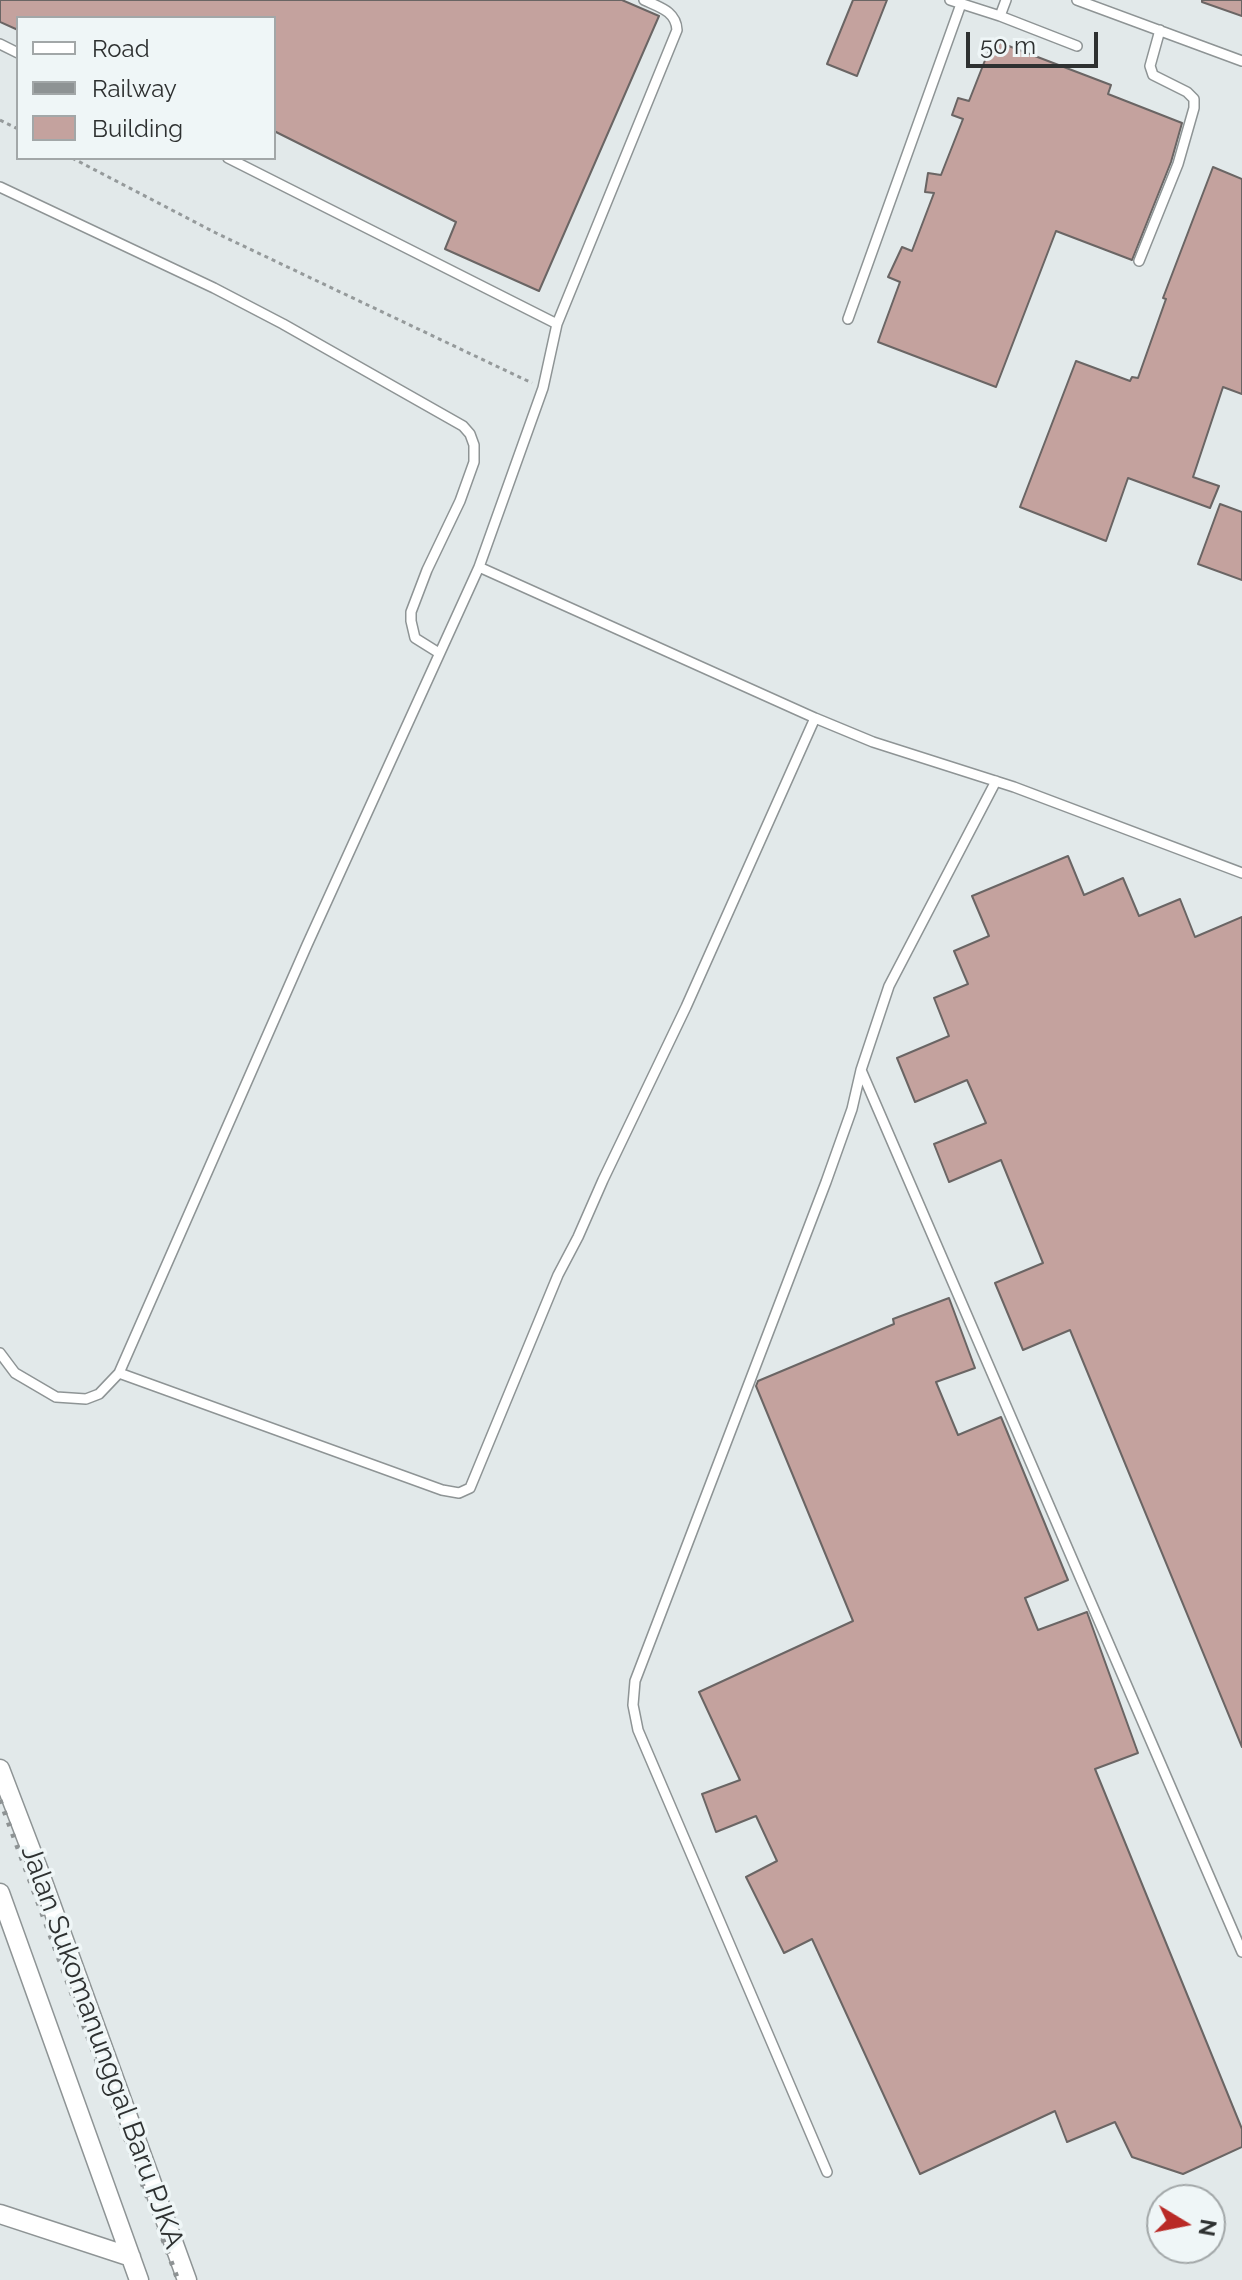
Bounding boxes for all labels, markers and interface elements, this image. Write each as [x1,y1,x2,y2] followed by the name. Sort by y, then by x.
[16,16,276,160] legend
[970,16,1102,66] scale bar
[980,31,1036,60] text: 50 m
[92,34,150,63] text: Road
[92,74,177,103] text: Railway
[92,114,183,143] text: Building
[13,1841,191,2253] street label: Jalan Sukomanunggal Baru PJKA
[1146,2184,1226,2264] north arrow
[1193,2217,1222,2238] text: N

